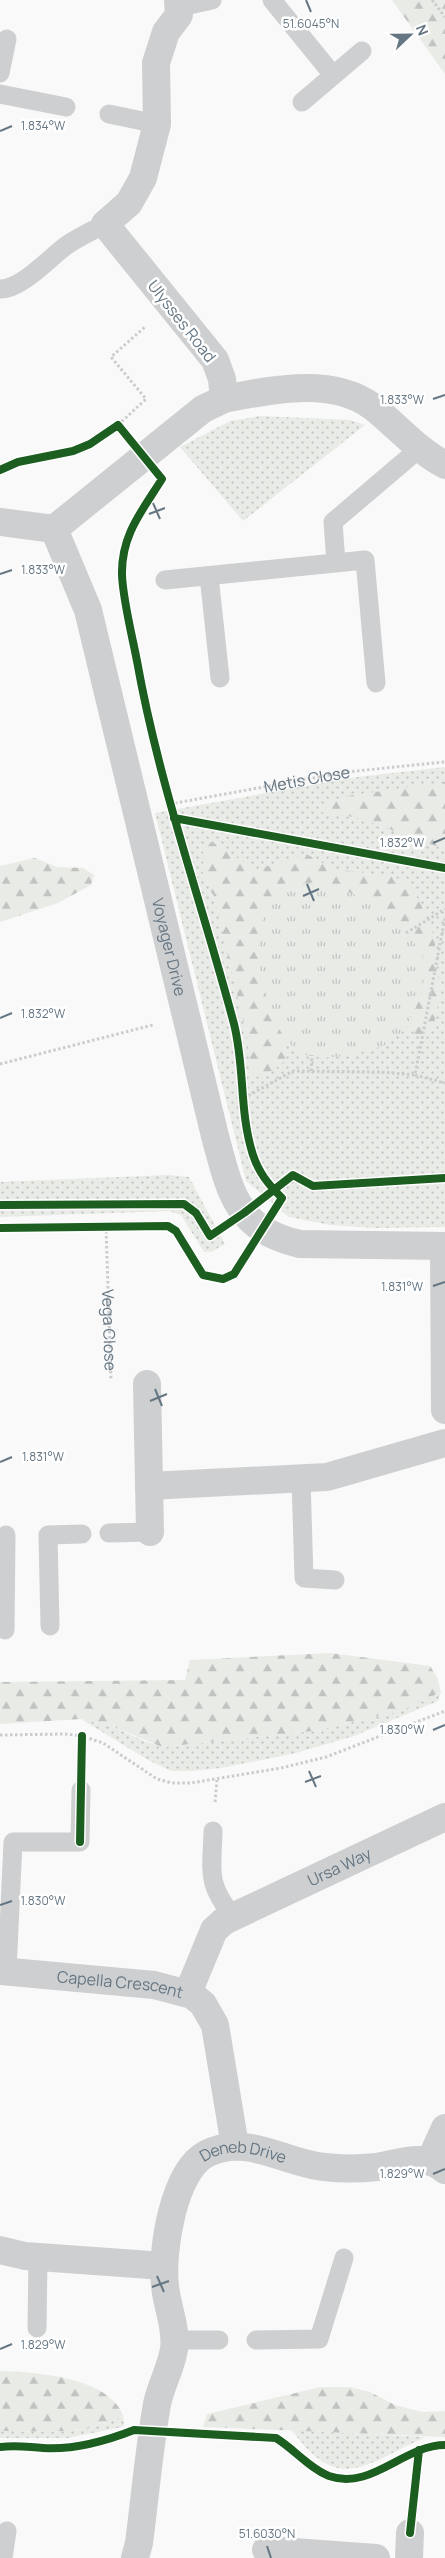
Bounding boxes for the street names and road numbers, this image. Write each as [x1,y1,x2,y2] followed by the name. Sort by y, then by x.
[143,275,221,367] street label: Ulysses Road
[262,761,352,798] street label: Metis Close
[147,896,192,998] street label: Voyager Drive
[97,1289,122,1371] street label: Vega Close
[304,1842,375,1891] street label: Ursa Way
[56,1965,186,2003] street label: Capella Crescent
[195,2135,289,2168] street label: Deneb Drive

